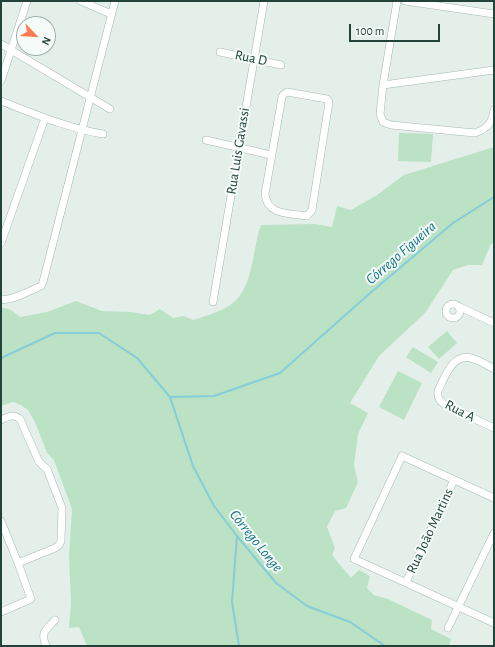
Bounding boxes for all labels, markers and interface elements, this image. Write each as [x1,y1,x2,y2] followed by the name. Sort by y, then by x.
[16,16,56,56] north arrow
[351,16,442,42] scale bar
[356,25,384,37] text: 100 m
[40,35,53,47] text: N
[233,46,269,70] street label: Rua D
[223,106,253,196] street label: Rua Luis Gavassi
[362,218,440,288] water label: Córrego Figueira
[442,396,478,426] street label: Rua A
[403,486,457,576] street label: Rua João Martins
[225,506,287,576] water label: Córrego Longe

